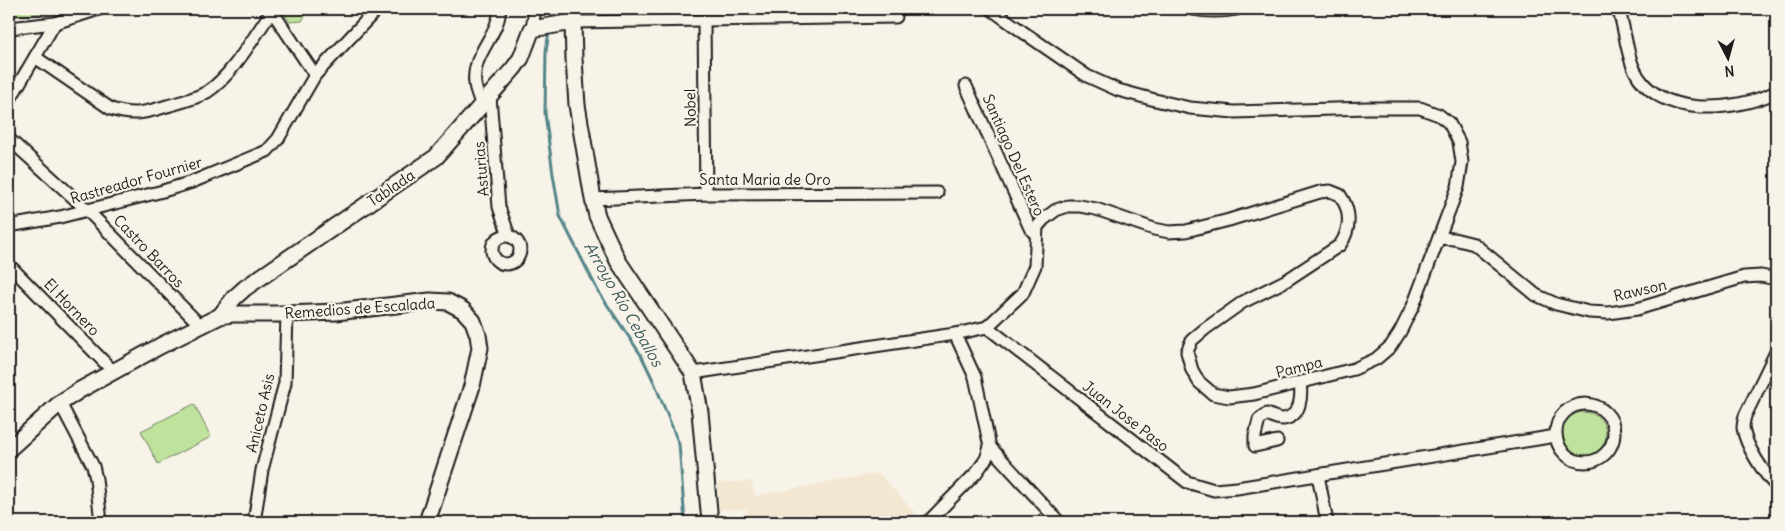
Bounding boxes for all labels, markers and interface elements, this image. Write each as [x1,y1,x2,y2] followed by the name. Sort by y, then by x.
[1702,32,1752,82] north arrow
[1724,61,1735,80] text: N
[680,89,700,127] street label: Nobel
[979,91,1049,219] street label: Santiago Del Estero
[469,141,493,197] street label: Asturias
[68,152,204,208] street label: Rastreador Fournier
[364,165,419,211] street label: Tablada
[699,170,831,189] street label: Santa Maria de Oro
[110,211,189,292] street label: Castro Barros
[580,238,668,371] water label: Arroyo Río Ceballos
[40,274,104,340] street label: El Hornero
[1612,275,1669,305] street label: Rawson
[284,293,436,323] street label: Remedios de Escalada
[1274,352,1325,382] street label: Pampa
[242,371,278,455] street label: Aniceto Asis
[1079,376,1173,456] street label: Juan Jose Paso

